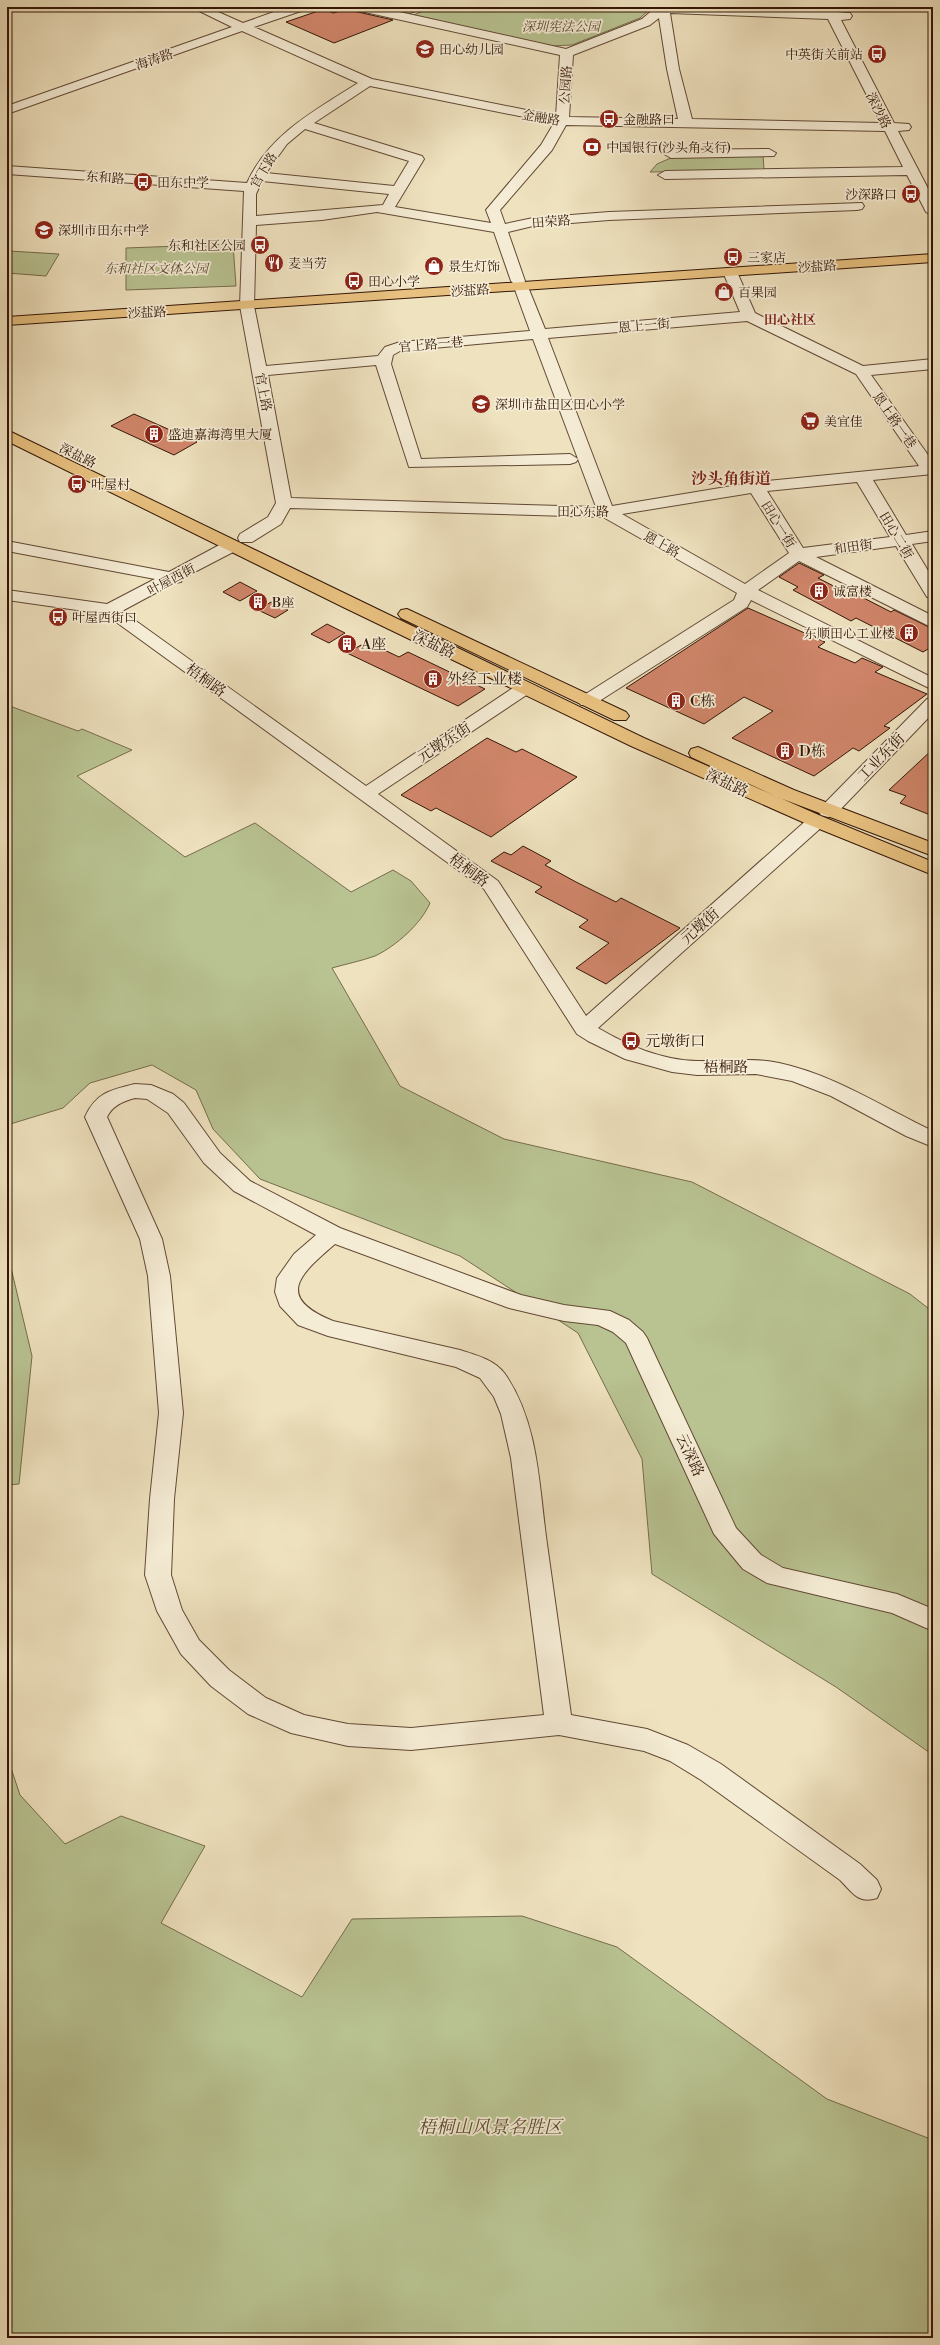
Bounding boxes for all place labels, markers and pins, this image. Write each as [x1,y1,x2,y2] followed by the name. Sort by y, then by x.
[414,38,436,60] school or university icon: 田心幼儿园
[439,42,504,58] place label: 田心幼儿园
[866,43,888,65] bus stop icon: 中英街关前站
[785,47,863,63] place label: 中英街关前站
[598,108,620,130] bus stop icon: 金融路口
[623,112,675,128] place label: 金融路口
[581,136,603,158] bank icon: 中国银行(沙头角支行)
[606,140,731,156] place label: 中国银行(沙头角支行)
[132,171,154,193] bus stop icon: 田东中学
[157,175,209,191] place label: 田东中学
[900,183,922,205] bus stop icon: 沙深路口
[845,187,897,203] place label: 沙深路口
[33,219,55,241] school or university icon: 深圳市田东中学
[58,223,149,239] place label: 深圳市田东中学
[249,234,271,256] bus stop icon: 东和社区公园
[168,238,246,254] place label: 东和社区公园
[722,246,744,268] bus stop icon: 三家店
[747,250,786,266] place label: 三家店
[263,252,285,274] restaurant icon: 麦当劳
[423,255,445,277] shop icon: 景生灯饰
[288,256,327,272] place label: 麦当劳
[448,259,500,275] place label: 景生灯饰
[343,270,365,292] bus stop icon: 田心小学
[368,274,420,290] place label: 田心小学
[713,281,735,303] shop icon: 百果园
[738,285,777,301] place label: 百果园
[470,393,492,415] school or university icon: 深圳市盐田区田心小学
[495,397,625,413] place label: 深圳市盐田区田心小学
[799,410,821,432] supermarket icon: 美宜佳
[824,414,863,430] place label: 美宜佳
[143,423,165,445] building icon: 盛迪嘉海湾里大厦
[168,427,272,443] place label: 盛迪嘉海湾里大厦
[66,473,88,495] bus stop icon: 叶屋村
[91,477,130,493] place label: 叶屋村
[808,580,830,602] building icon: 诚富楼
[833,584,872,600] place label: 诚富楼
[247,591,269,613] building icon: B座
[271,595,294,611] place label: B座
[47,606,69,628] bus stop icon: 叶屋西街口
[72,610,137,626] place label: 叶屋西街口
[898,622,920,644] building icon: 东顺田心工业楼
[804,626,895,642] place label: 东顺田心工业楼
[336,633,358,655] building icon: A座
[360,635,386,654] place label: A座
[422,668,444,690] building icon: 外经工业楼
[447,670,522,689] place label: 外经工业楼
[665,690,687,712] building icon: C栋
[690,692,715,711] place label: C栋
[774,740,796,762] building icon: D栋
[799,742,826,761] place label: D栋
[620,1030,642,1052] bus stop icon: 元墩街口
[645,1032,705,1051] place label: 元墩街口

